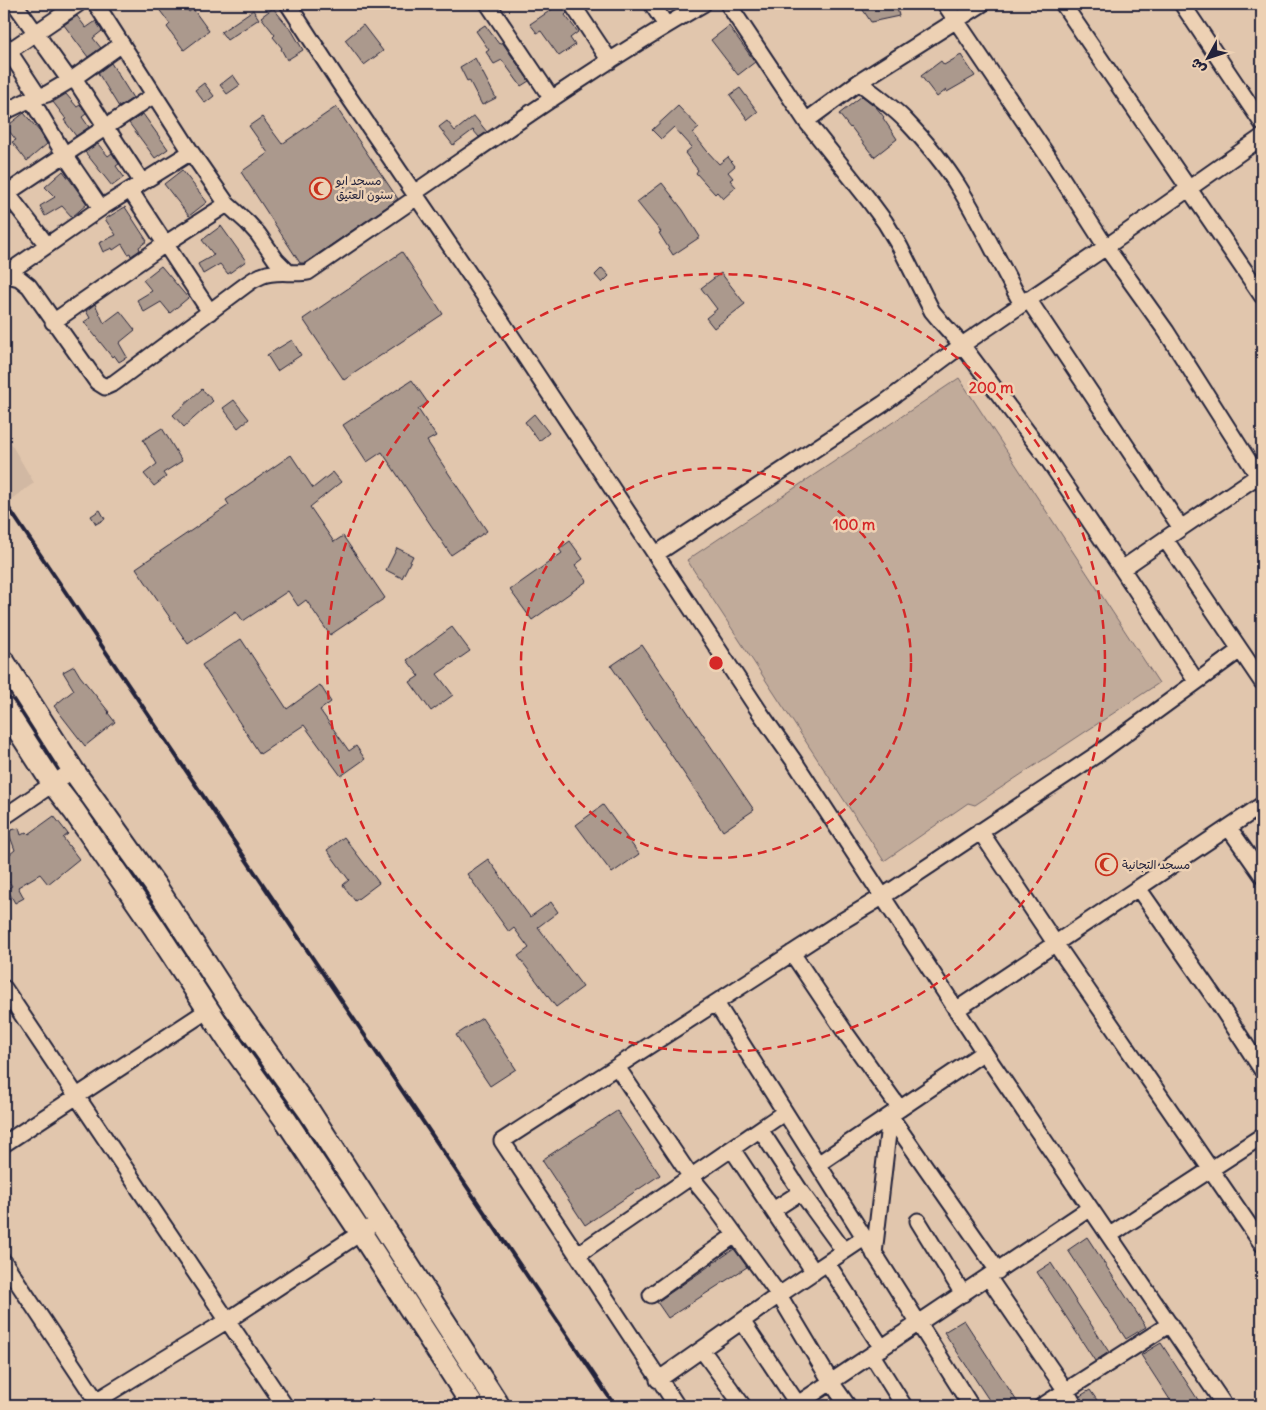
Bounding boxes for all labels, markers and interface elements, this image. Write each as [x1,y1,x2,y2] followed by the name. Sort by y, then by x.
[1184,32,1234,82] north arrow
[1186,55,1210,78] text: ش
[335,173,393,203] place label: مسجد ابو سنون العتيق
[308,176,332,200] mosque icon: مسجد ابو سنون العتيق
[969,378,1013,397] text: 200 m
[833,515,875,534] text: 100 m
[707,654,725,672] centre of rings
[1094,853,1118,877] mosque icon: مسجد التجانية
[1122,857,1190,873] place label: مسجد التجانية

